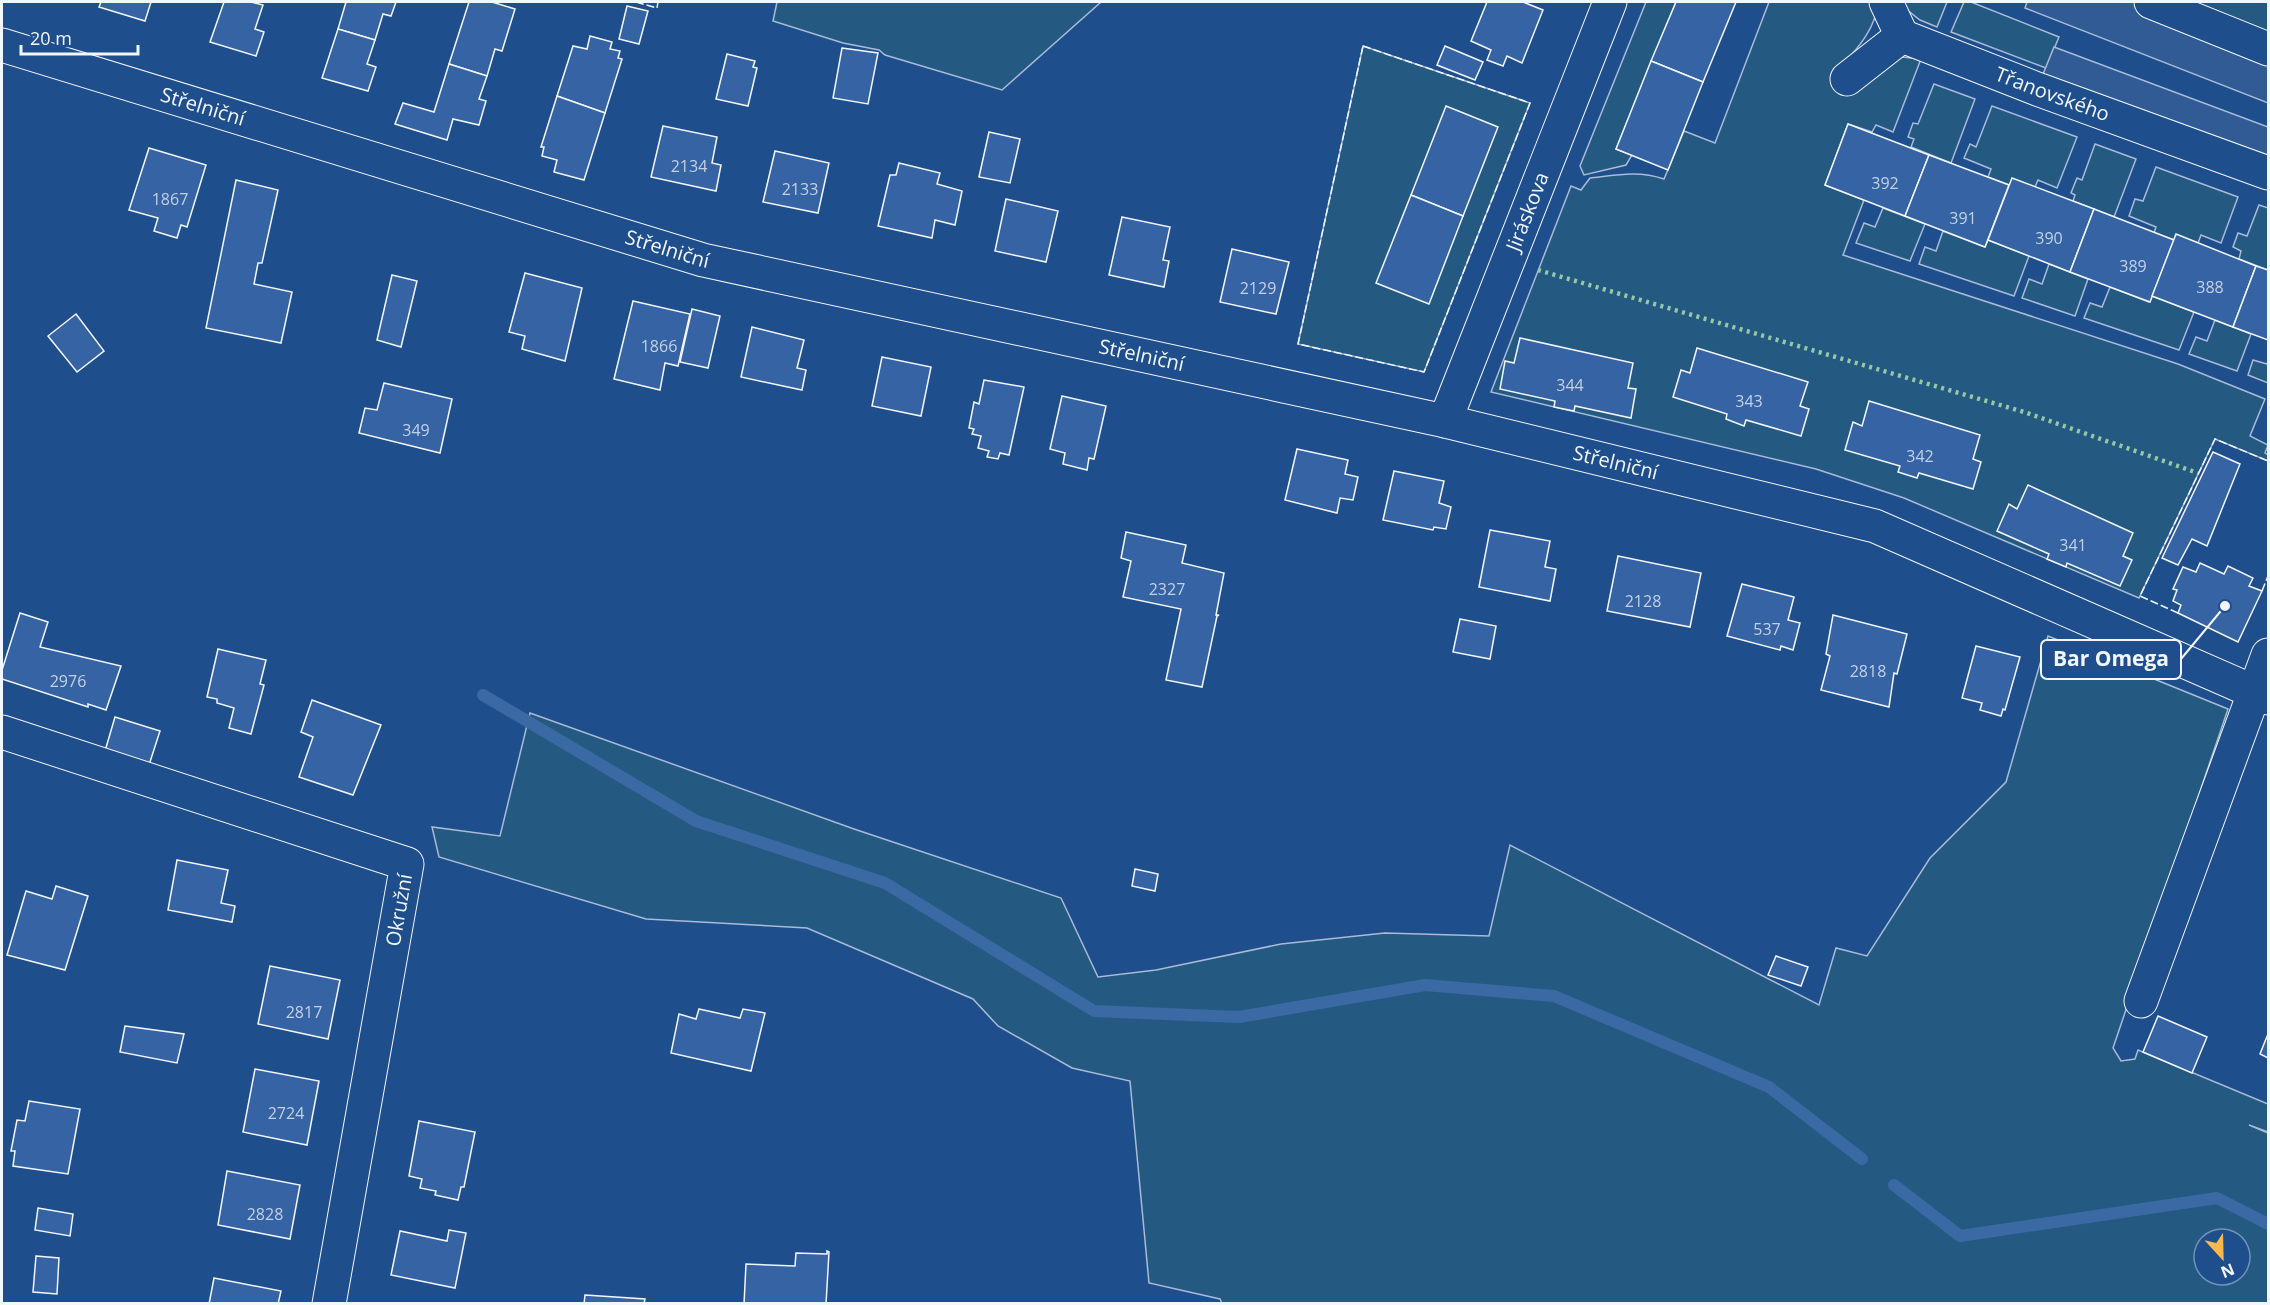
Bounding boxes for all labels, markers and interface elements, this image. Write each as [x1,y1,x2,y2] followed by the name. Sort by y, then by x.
[21,18,138,56] scale bar
[30,26,72,50] text: 20 m
[1991,60,2113,127] street label: Třanovského
[157,80,249,132] street label: Střelniční
[671,155,707,177] house number: 2134
[1498,168,1555,257] street label: Jiráskova
[1871,172,1899,194] house number: 392
[782,178,818,200] house number: 2133
[152,188,188,210] house number: 1867
[1949,207,1977,229] house number: 391
[622,223,713,274] street label: Střelniční
[2035,227,2063,249] house number: 390
[2119,255,2147,277] house number: 389
[2196,276,2224,298] house number: 388
[1240,277,1276,299] house number: 2129
[1096,332,1188,377] street label: Střelniční
[641,335,677,357] house number: 1866
[1556,374,1584,396] house number: 344
[1735,390,1763,412] house number: 343
[402,419,430,441] house number: 349
[1570,439,1662,486] street label: Střelniční
[1906,445,1934,467] house number: 342
[2059,534,2087,556] house number: 341
[1149,578,1185,600] house number: 2327
[1625,590,1661,612] house number: 2128
[1753,618,1781,640] house number: 537
[2041,640,2181,679] callout: Bar Omega
[2053,644,2169,672] text: Bar Omega
[1850,660,1886,682] house number: 2818
[50,670,86,692] house number: 2976
[379,871,418,948] street label: Okružní
[286,1001,322,1023] house number: 2817
[268,1102,304,1124] house number: 2724
[247,1203,283,1225] house number: 2828
[2192,1227,2252,1287] north arrow
[2217,1258,2238,1284] text: N

